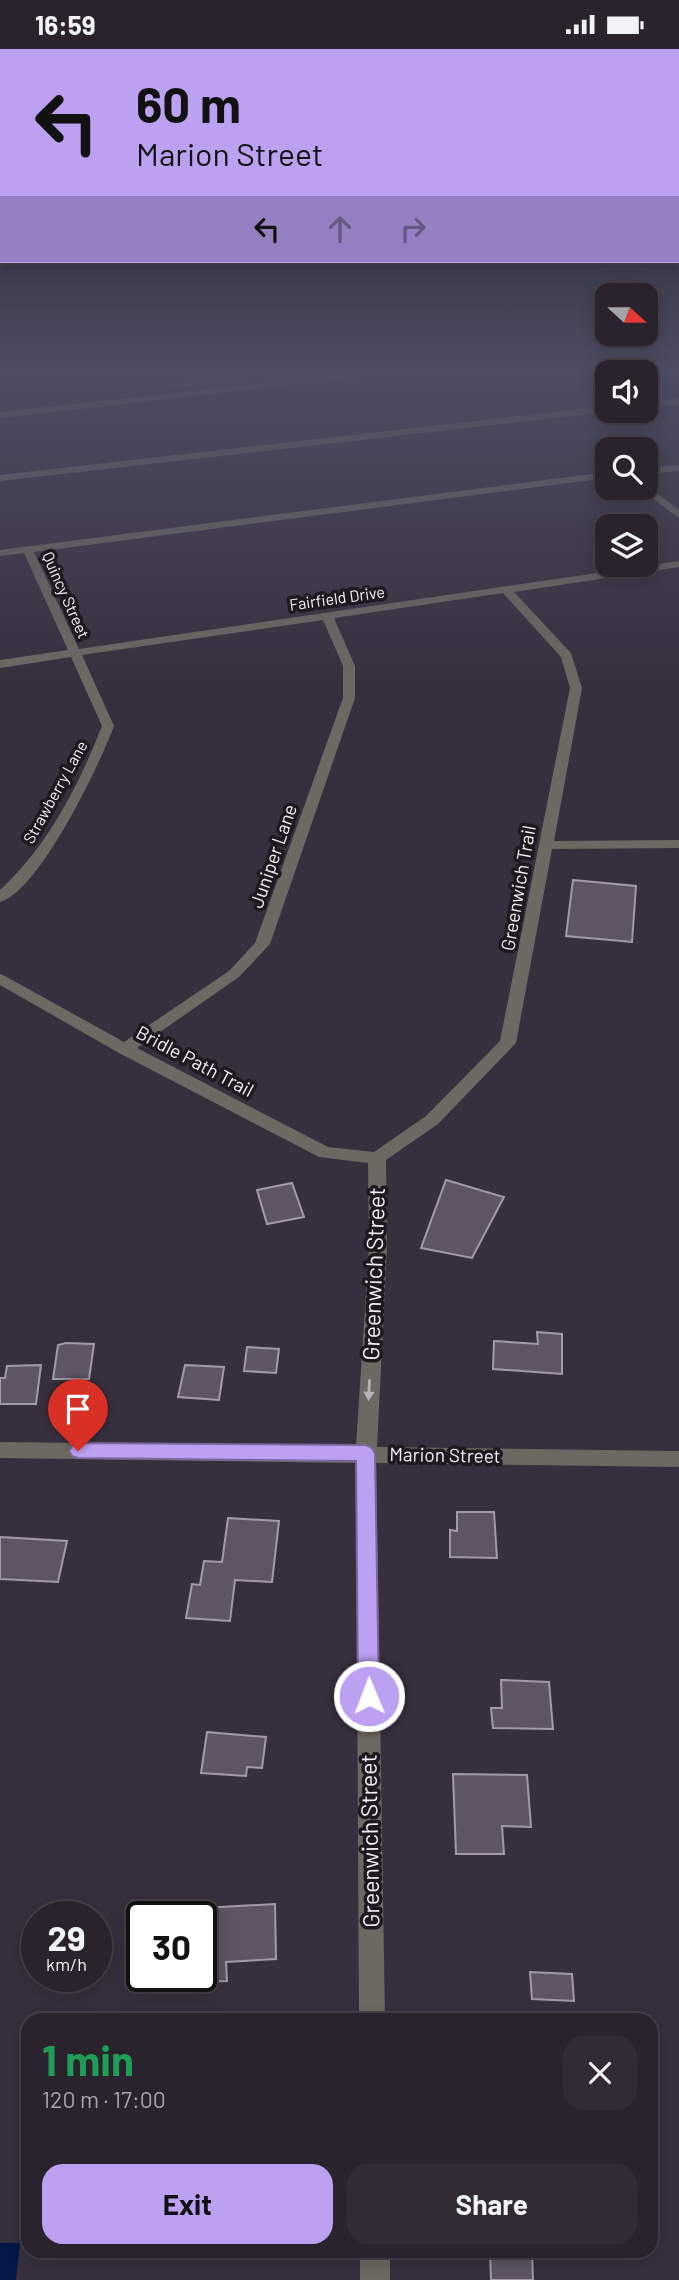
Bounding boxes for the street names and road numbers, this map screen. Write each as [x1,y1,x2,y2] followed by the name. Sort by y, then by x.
[39,549,94,641] street label: Quincy Street
[288,581,386,614] street label: Fairfield Drive
[18,737,91,847] street label: Strawberry Lane
[244,801,301,911] street label: Juniper Lane
[495,823,540,952] street label: Greenwich Trail
[133,1020,258,1101] street label: Bridle Path Trail
[356,1187,390,1361] street label: Greenwich Street
[389,1442,501,1467] street label: Marion Street
[353,1754,385,1928] street label: Greenwich Street

